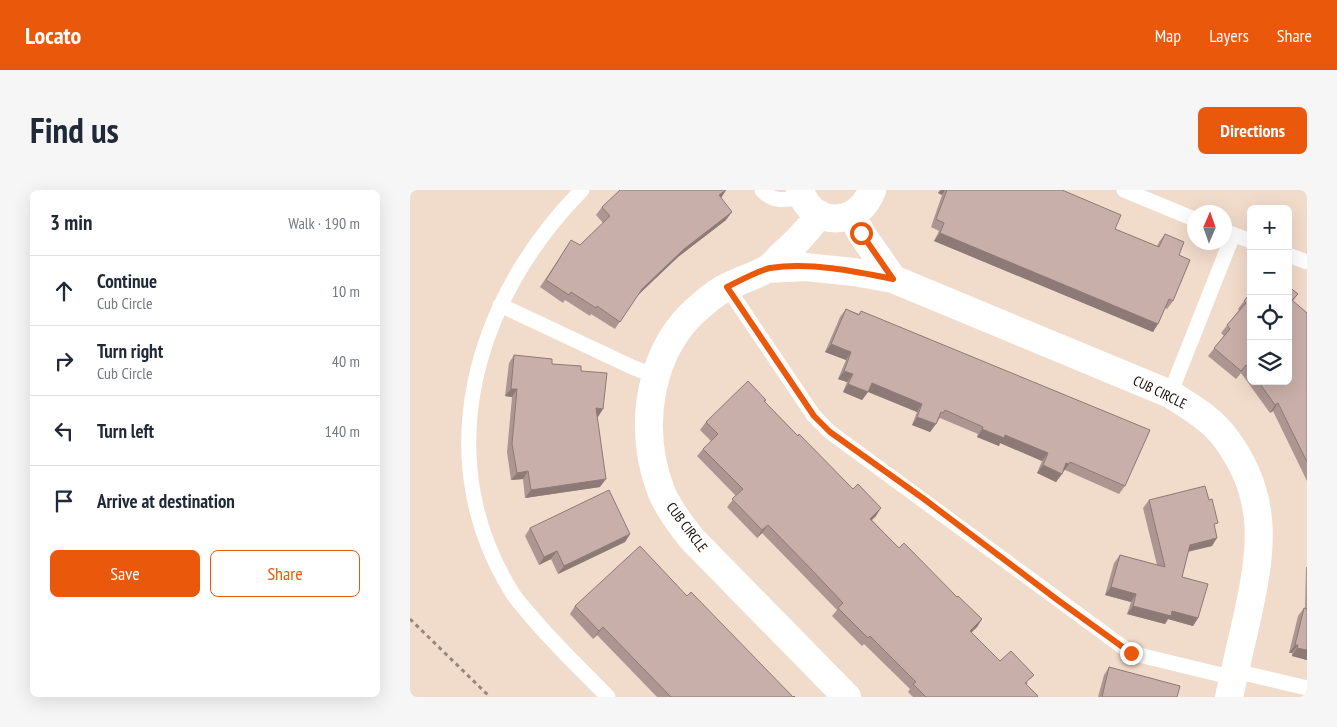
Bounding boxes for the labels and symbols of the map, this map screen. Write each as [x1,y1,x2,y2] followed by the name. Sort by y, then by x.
[1187,205,1232,250] north arrow
[850,222,873,245] route start
[1130,371,1190,413] street label: CUB CIRCLE
[663,499,711,555] street label: CUB CIRCLE
[1120,642,1143,665] route end

